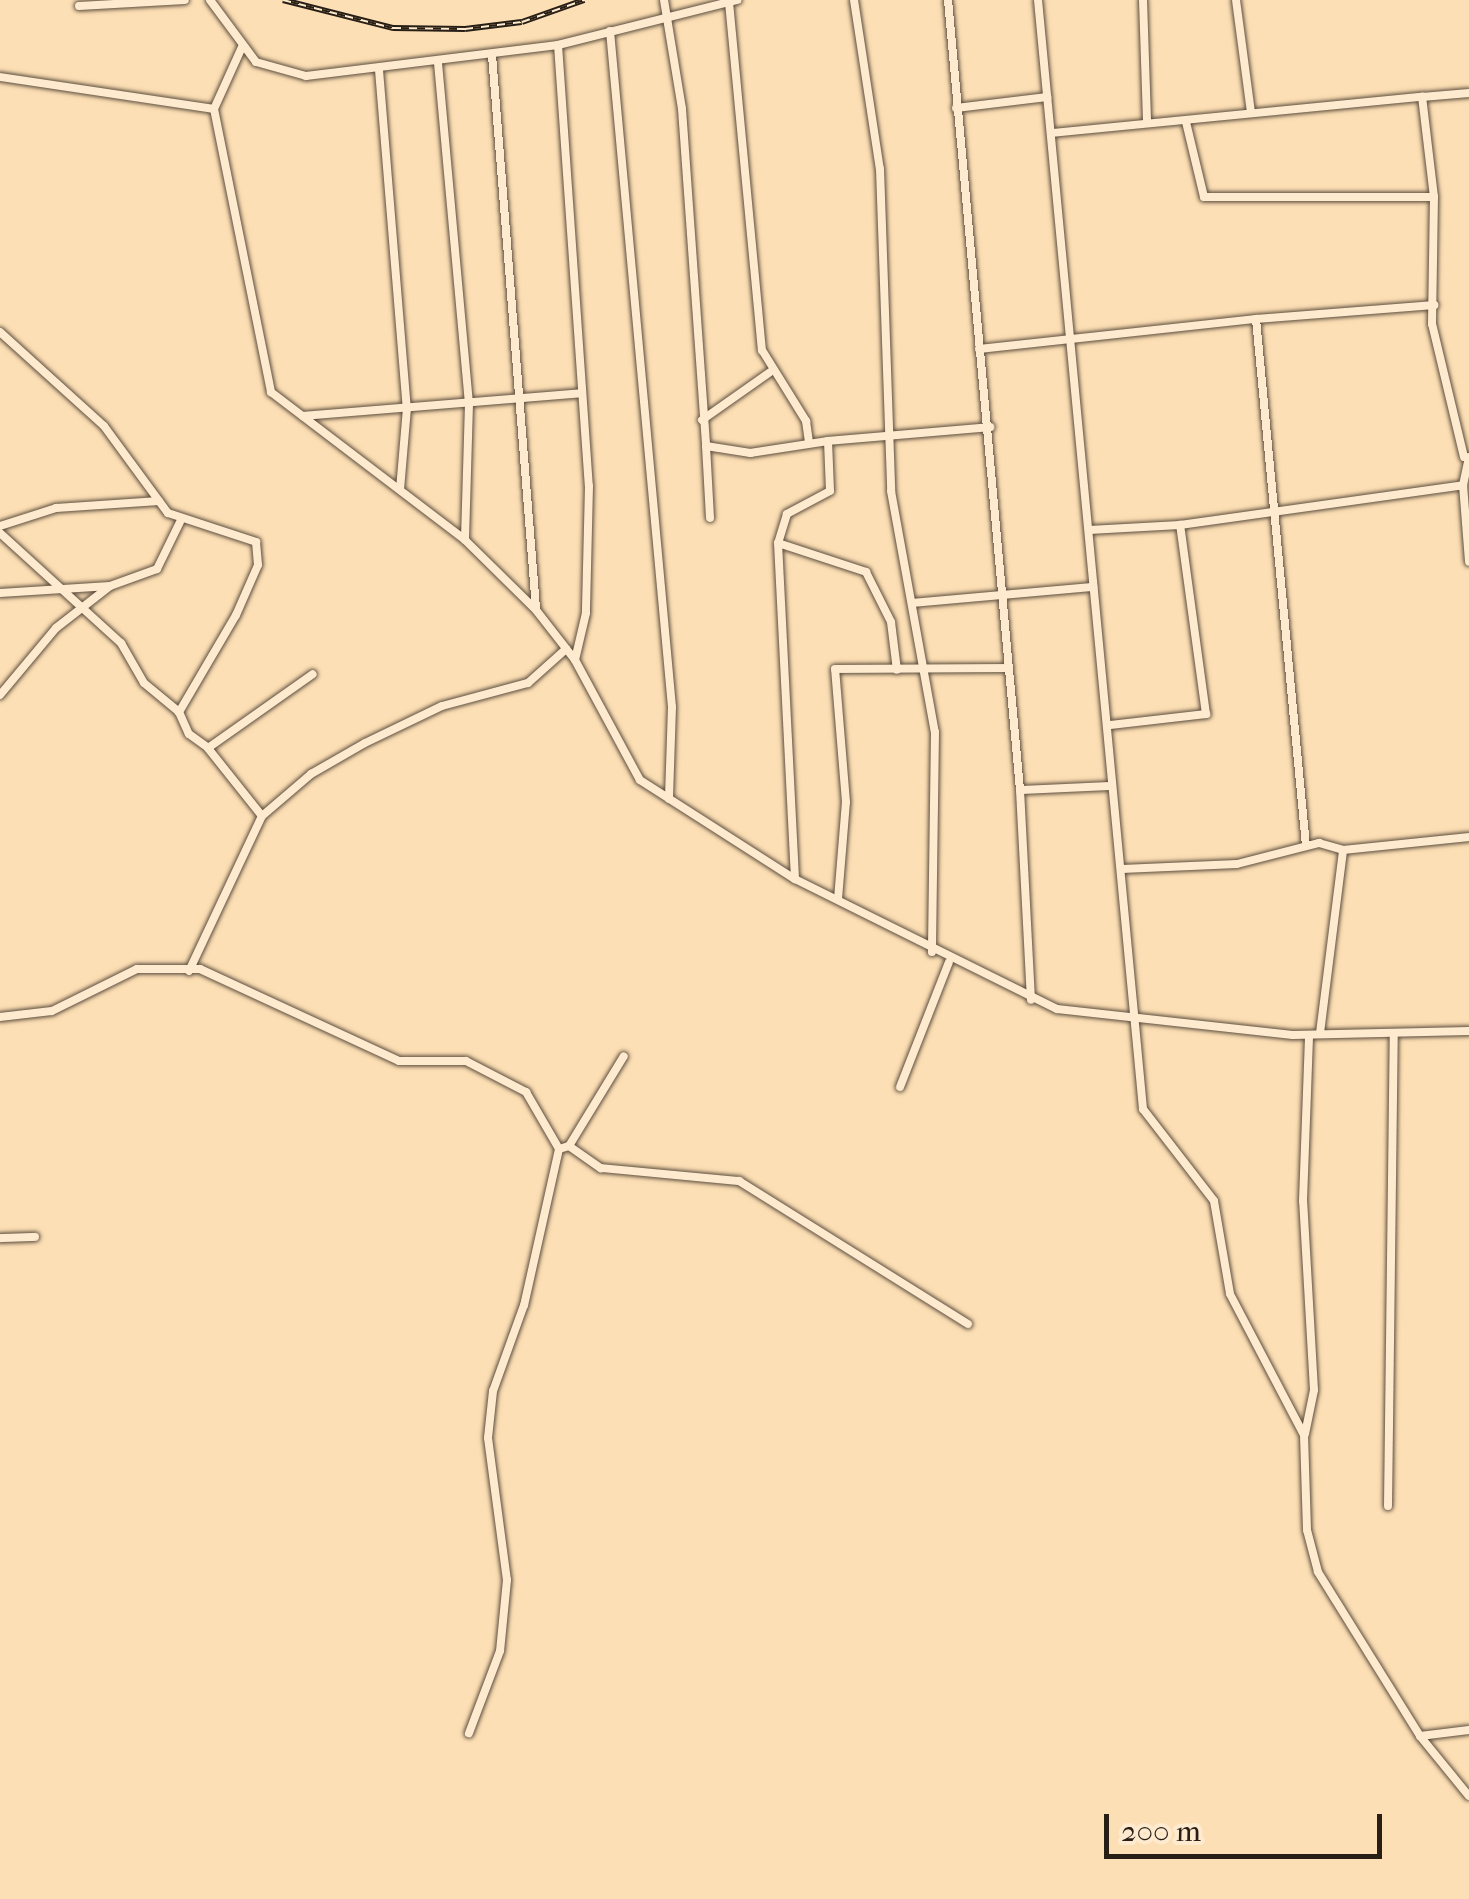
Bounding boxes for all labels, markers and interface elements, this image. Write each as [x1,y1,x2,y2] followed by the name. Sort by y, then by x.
[1109,1794,1386,1856] scale bar
[1121,1814,1201,1849] text: 200 m

